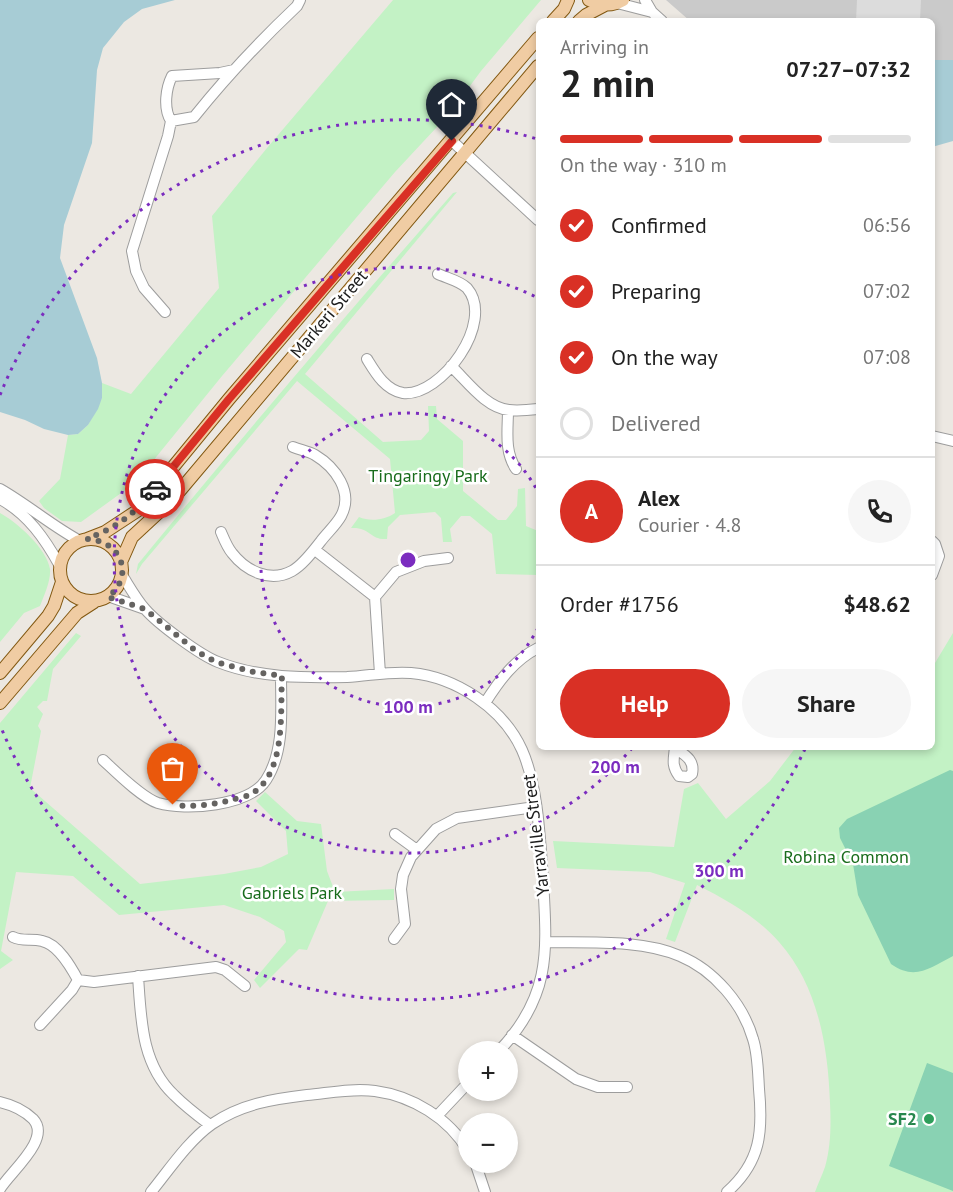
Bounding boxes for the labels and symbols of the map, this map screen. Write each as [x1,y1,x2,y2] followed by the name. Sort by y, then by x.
[426,79,477,141] pin
[285,265,372,363] street label: Markeri Street
[125,459,185,519] courier
[368,464,488,487] park label: Tingaringy Park
[398,550,418,570] centre of rings
[383,695,433,718] text: 100 m
[147,743,198,805] pin
[590,755,640,778] text: 200 m
[517,773,554,897] street label: Yarraville Street
[783,845,909,868] park label: Robina Common
[694,859,744,882] text: 300 m
[242,881,343,904] park label: Gabriels Park
[888,1107,917,1130] place label: SF2
[922,1112,936,1126] marker: SF2

